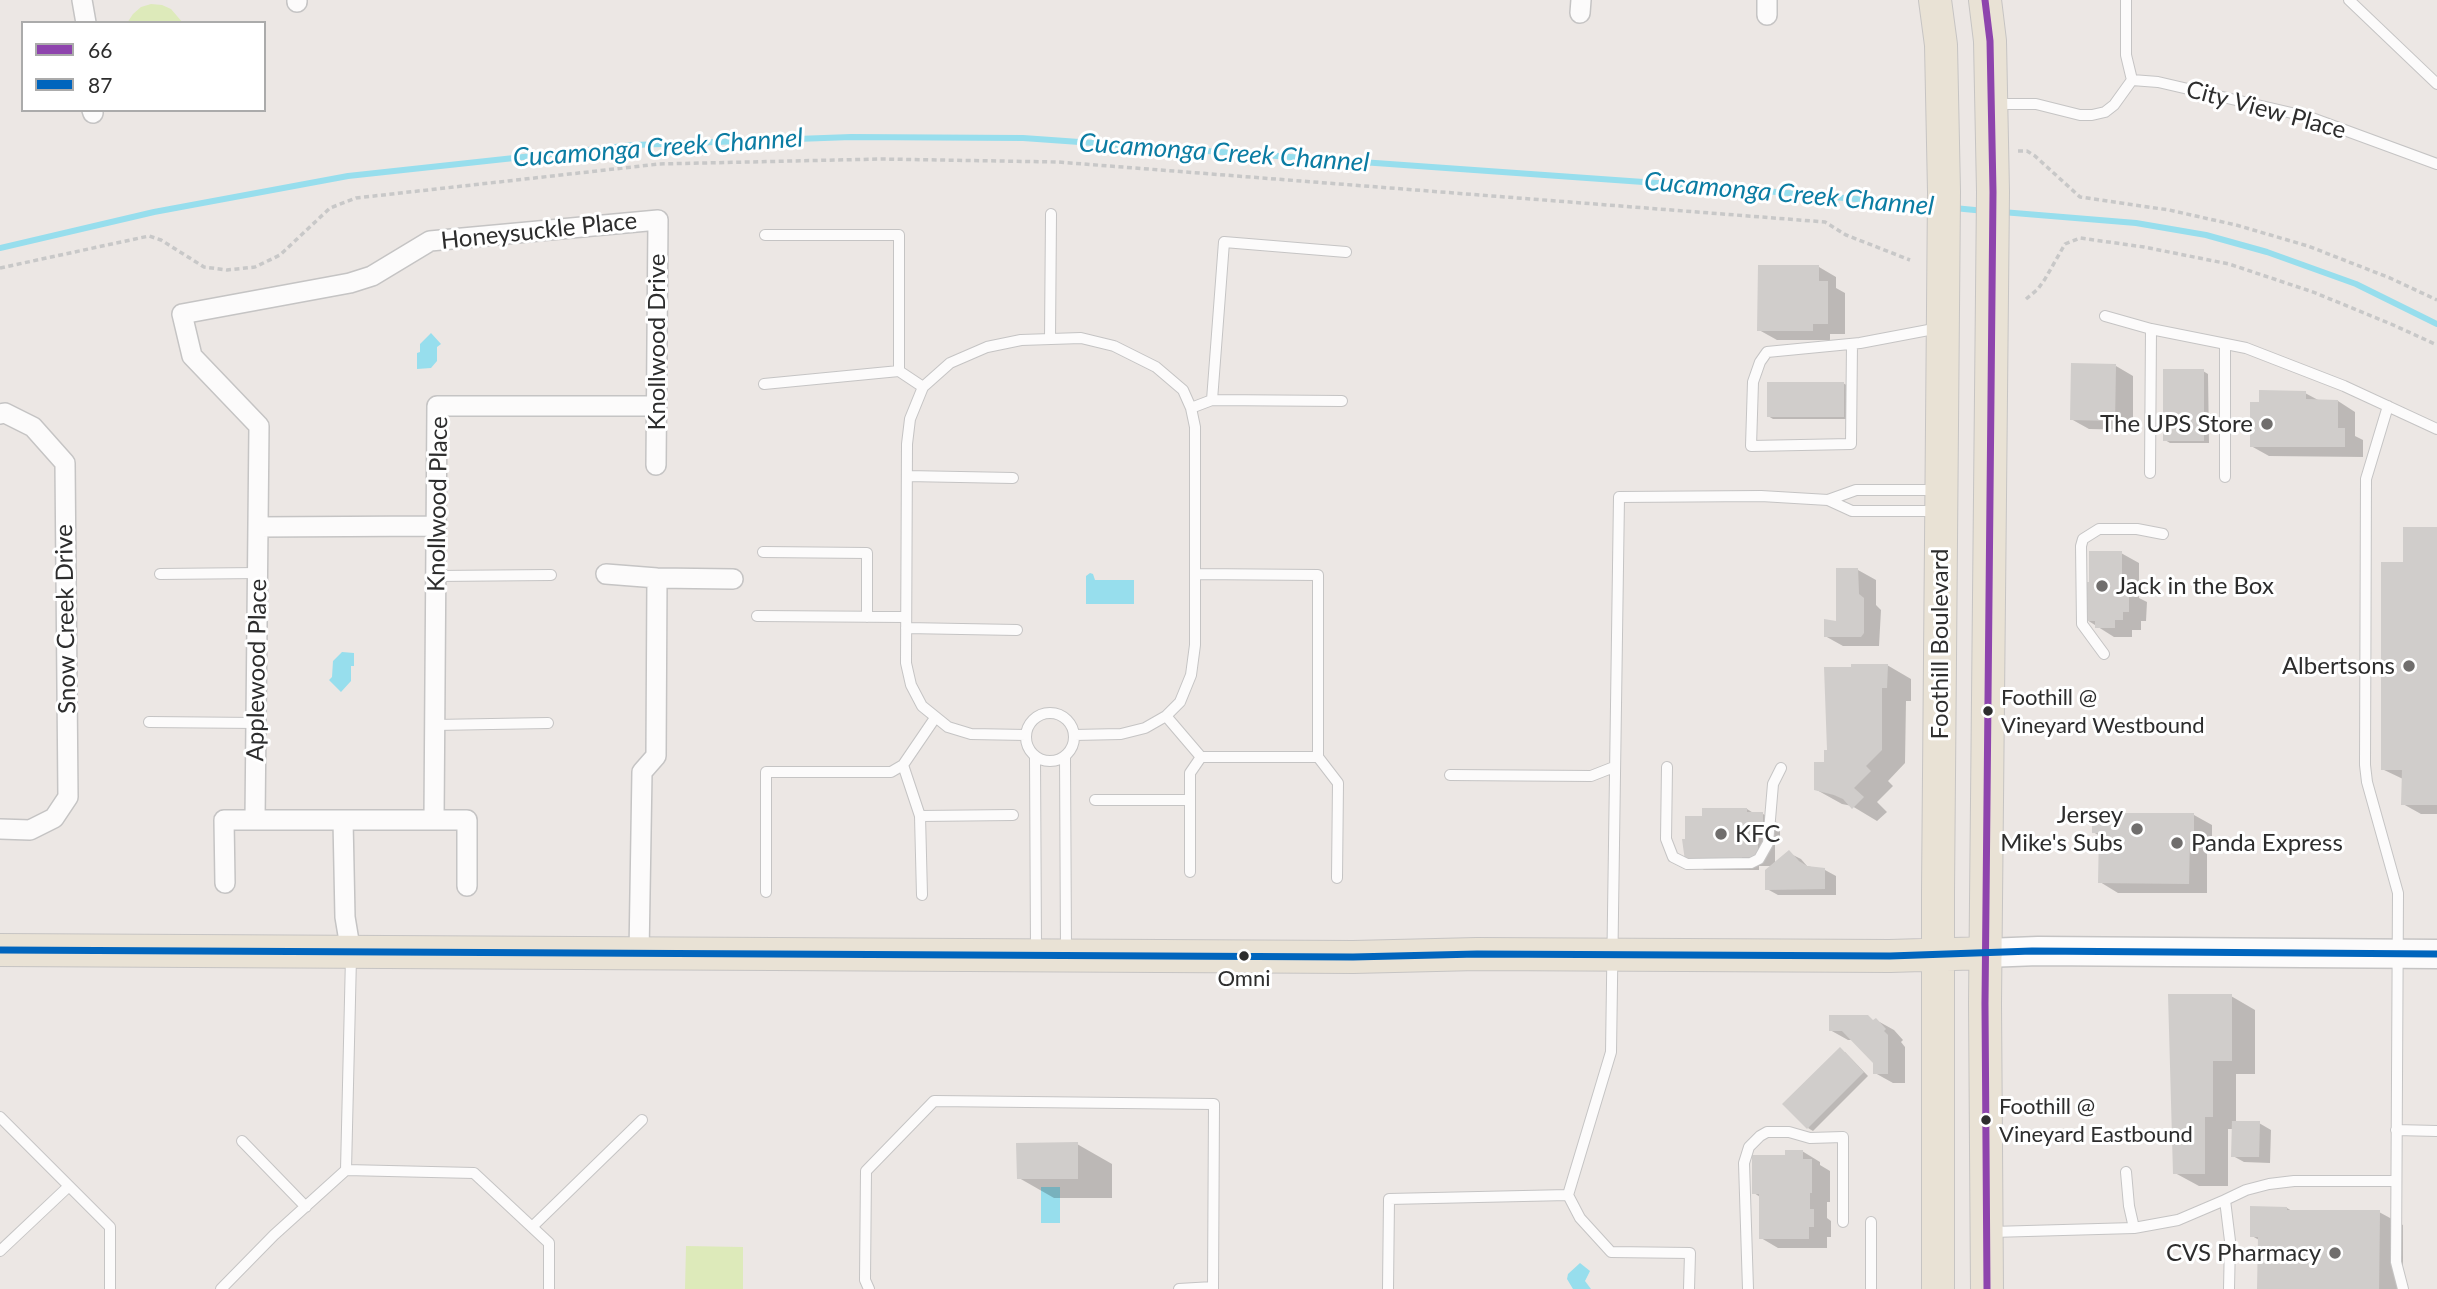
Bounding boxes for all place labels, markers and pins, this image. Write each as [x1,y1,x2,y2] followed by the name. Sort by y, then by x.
[2100,410,2253,438] place label: The UPS Store
[2259,416,2275,432] marker: The UPS Store
[2116,572,2274,600] place label: Jack in the Box
[2094,578,2110,594] marker: Jack in the Box
[2282,652,2395,680] place label: Albertsons
[2401,658,2417,674] marker: Albertsons
[2001,685,2205,736] place label: Foothill @ Vineyard Westbound
[1981,704,1995,718] marker: Foothill @ Vineyard Westbound
[2000,801,2123,857] place label: Jersey Mike's Subs
[1735,820,1780,848] place label: KFC
[2129,821,2145,837] marker: Jersey Mike's Subs
[1713,826,1729,842] marker: KFC
[2191,829,2343,857] place label: Panda Express
[2169,835,2185,851] marker: Panda Express
[1237,949,1251,963] marker: Omni
[1217,966,1271,992] place label: Omni
[1999,1094,2193,1146] place label: Foothill @ Vineyard Eastbound
[1979,1113,1993,1127] marker: Foothill @ Vineyard Eastbound
[2166,1239,2321,1267] place label: CVS Pharmacy
[2327,1245,2343,1261] marker: CVS Pharmacy

